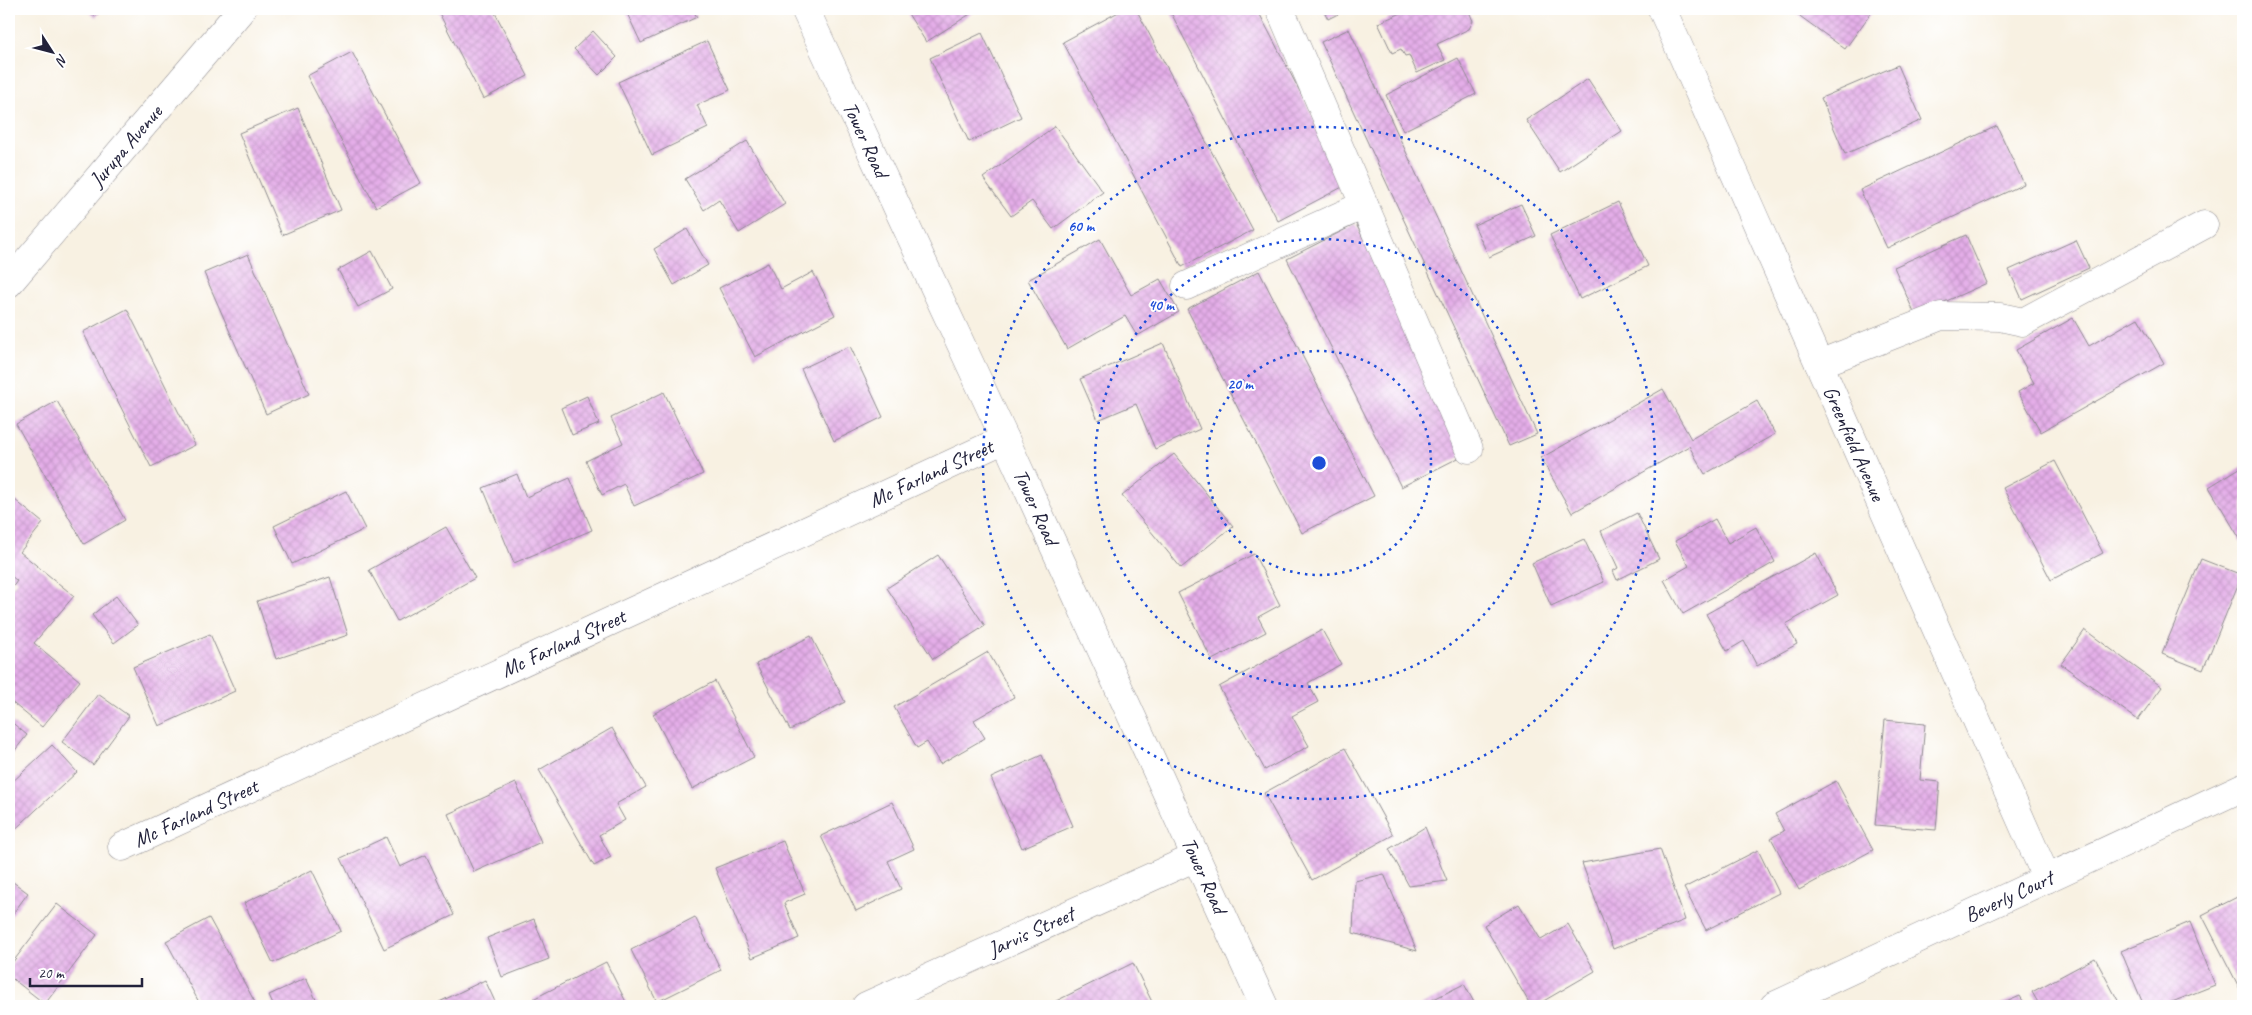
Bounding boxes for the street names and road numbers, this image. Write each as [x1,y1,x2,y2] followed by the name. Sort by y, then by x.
[837,98,896,184] street label: Tower Road
[83,99,168,193] street label: Jurupa Avenue
[1818,382,1891,506] street label: Greenfield Avenue
[865,433,999,513] street label: Mc Farland Street
[1007,465,1066,552] street label: Tower Road
[497,602,631,683] street label: Mc Farland Street
[129,772,264,853] street label: Mc Farland Street
[1176,833,1234,920] street label: Tower Road
[1960,863,2060,928] street label: Beverly Court
[983,900,1081,963] street label: Jarvis Street

